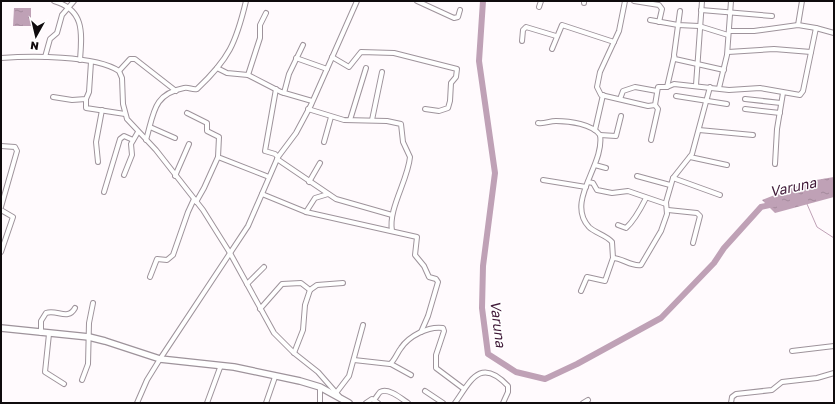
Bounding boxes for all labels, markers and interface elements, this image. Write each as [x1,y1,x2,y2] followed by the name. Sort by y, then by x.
[16,16,56,56] north arrow
[29,39,40,53] text: N
[768,173,819,200] water label: Varuna
[487,300,510,349] water label: Varuna

